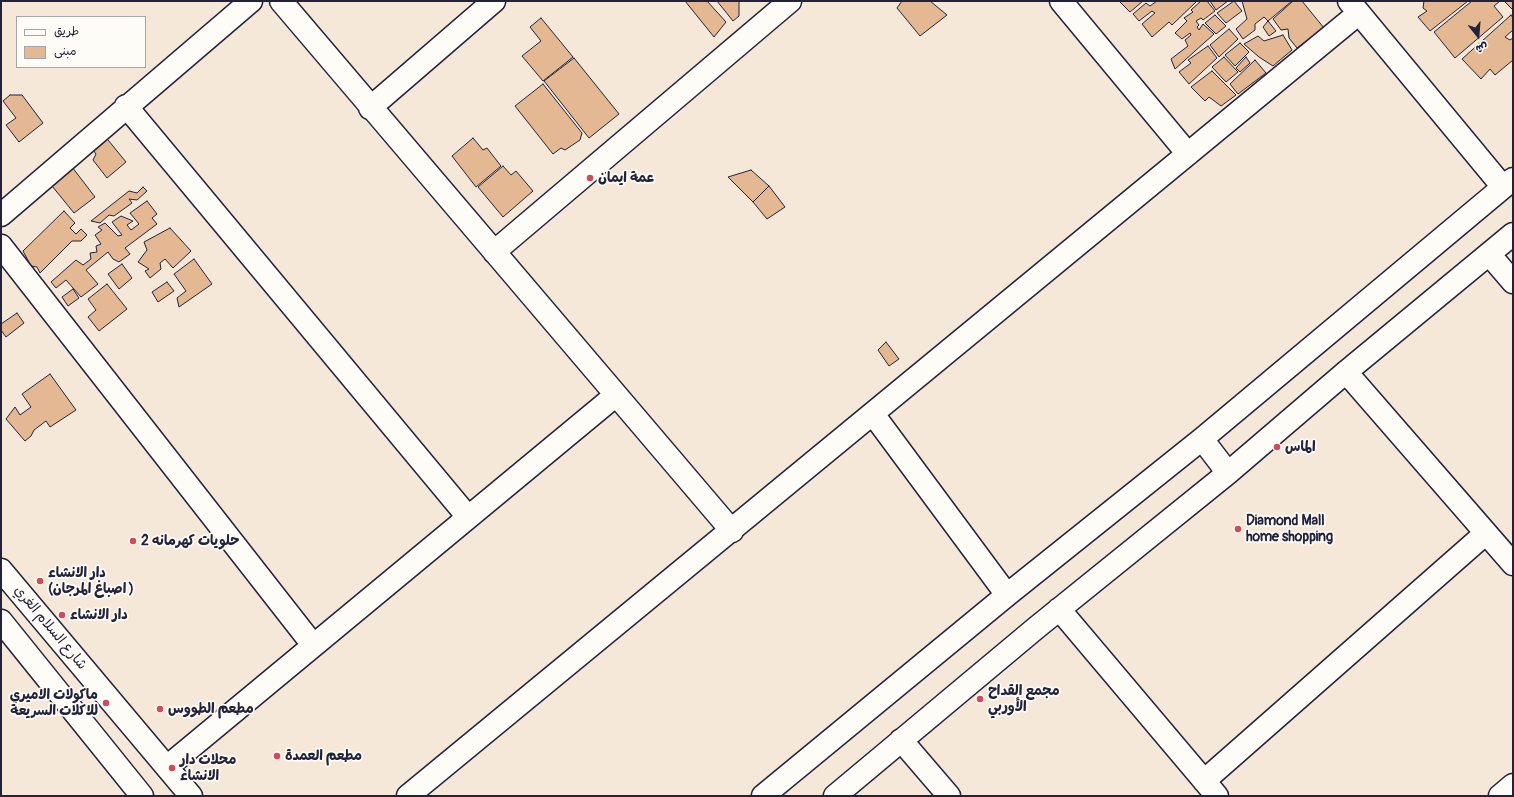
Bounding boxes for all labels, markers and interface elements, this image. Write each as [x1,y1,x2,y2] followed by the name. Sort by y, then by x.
[16,16,146,68] legend
[1458,16,1498,56] north arrow
[54,24,79,39] text: طريق
[1474,40,1489,56] text: ش
[54,44,77,59] text: مبنى
[598,170,654,186] place label: عمة ايمان
[585,173,595,183] marker: عمة ايمان
[1285,439,1316,455] place label: الماس
[1272,442,1282,452] marker: الماس
[1246,513,1333,546] place label: Diamond Mall home shopping
[1233,524,1243,534] marker: Diamond Mall home shopping
[141,533,239,549] place label: حلويات كهرمانه 2
[128,536,138,546] marker: حلويات كهرمانه 2
[48,565,134,598] place label: دار الانشاء (اصباغ المرجان )
[35,576,45,586] marker: دار الانشاء (اصباغ المرجان )
[10,583,90,673] street label: شارع السلام الغري
[70,607,128,623] place label: دار الانشاء
[57,610,67,620] marker: دار الانشاء
[988,683,1060,716] place label: مجمع القداح الأوربي
[10,687,98,720] place label: ماكولات الاميري للاكلات السريعة
[975,694,985,704] marker: مجمع القداح الأوربي
[101,698,111,708] marker: ماكولات الاميري للاكلات السريعة
[168,701,254,717] place label: مطعم الطووس
[155,704,165,714] marker: مطعم الطووس
[285,748,362,764] place label: مطعم العمدة
[272,751,282,761] marker: مطعم العمدة
[180,752,236,784] place label: محلات دار الانشاء
[167,763,177,773] marker: محلات دار الانشاء

